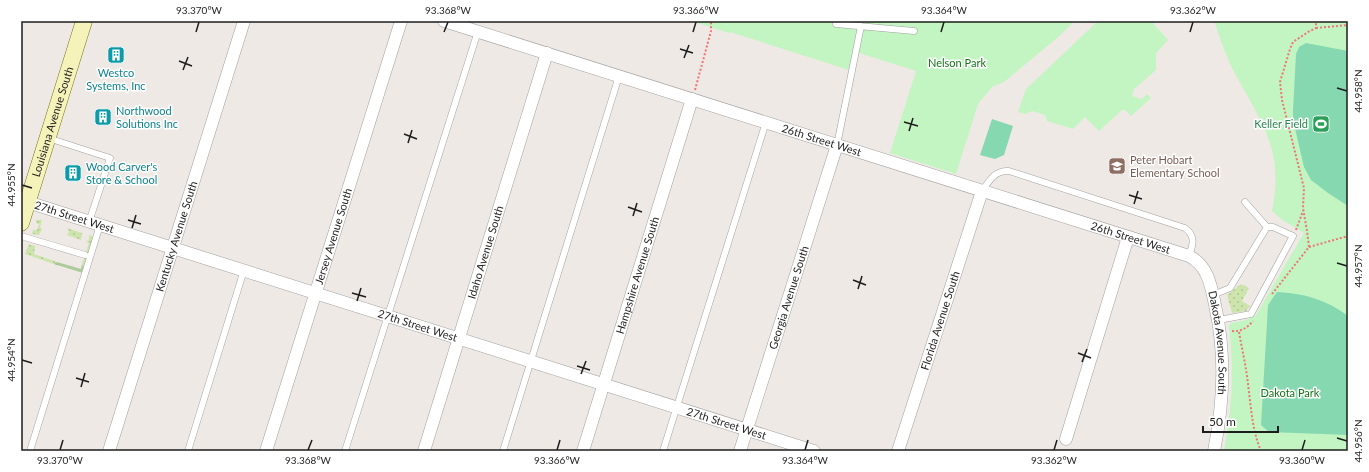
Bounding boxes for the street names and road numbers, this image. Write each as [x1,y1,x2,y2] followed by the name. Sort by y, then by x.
[29,65,75,178] street label: Louisiana Avenue South
[780,121,863,158] street label: 26th Street West
[152,179,199,293] street label: Kentucky Avenue South
[312,186,354,286] street label: Jersey Avenue South
[33,198,116,235] street label: 27th Street West
[464,204,505,300] street label: Idaho Avenue South
[613,215,661,335] street label: Hampshire Avenue South
[1089,218,1172,256] street label: 26th Street West
[766,244,811,351] street label: Georgia Avenue South
[918,269,962,372] street label: Florida Avenue South
[1206,290,1229,395] street label: Dakota Avenue South
[376,306,459,344] street label: 27th Street West
[685,404,768,442] street label: 27th Street West

